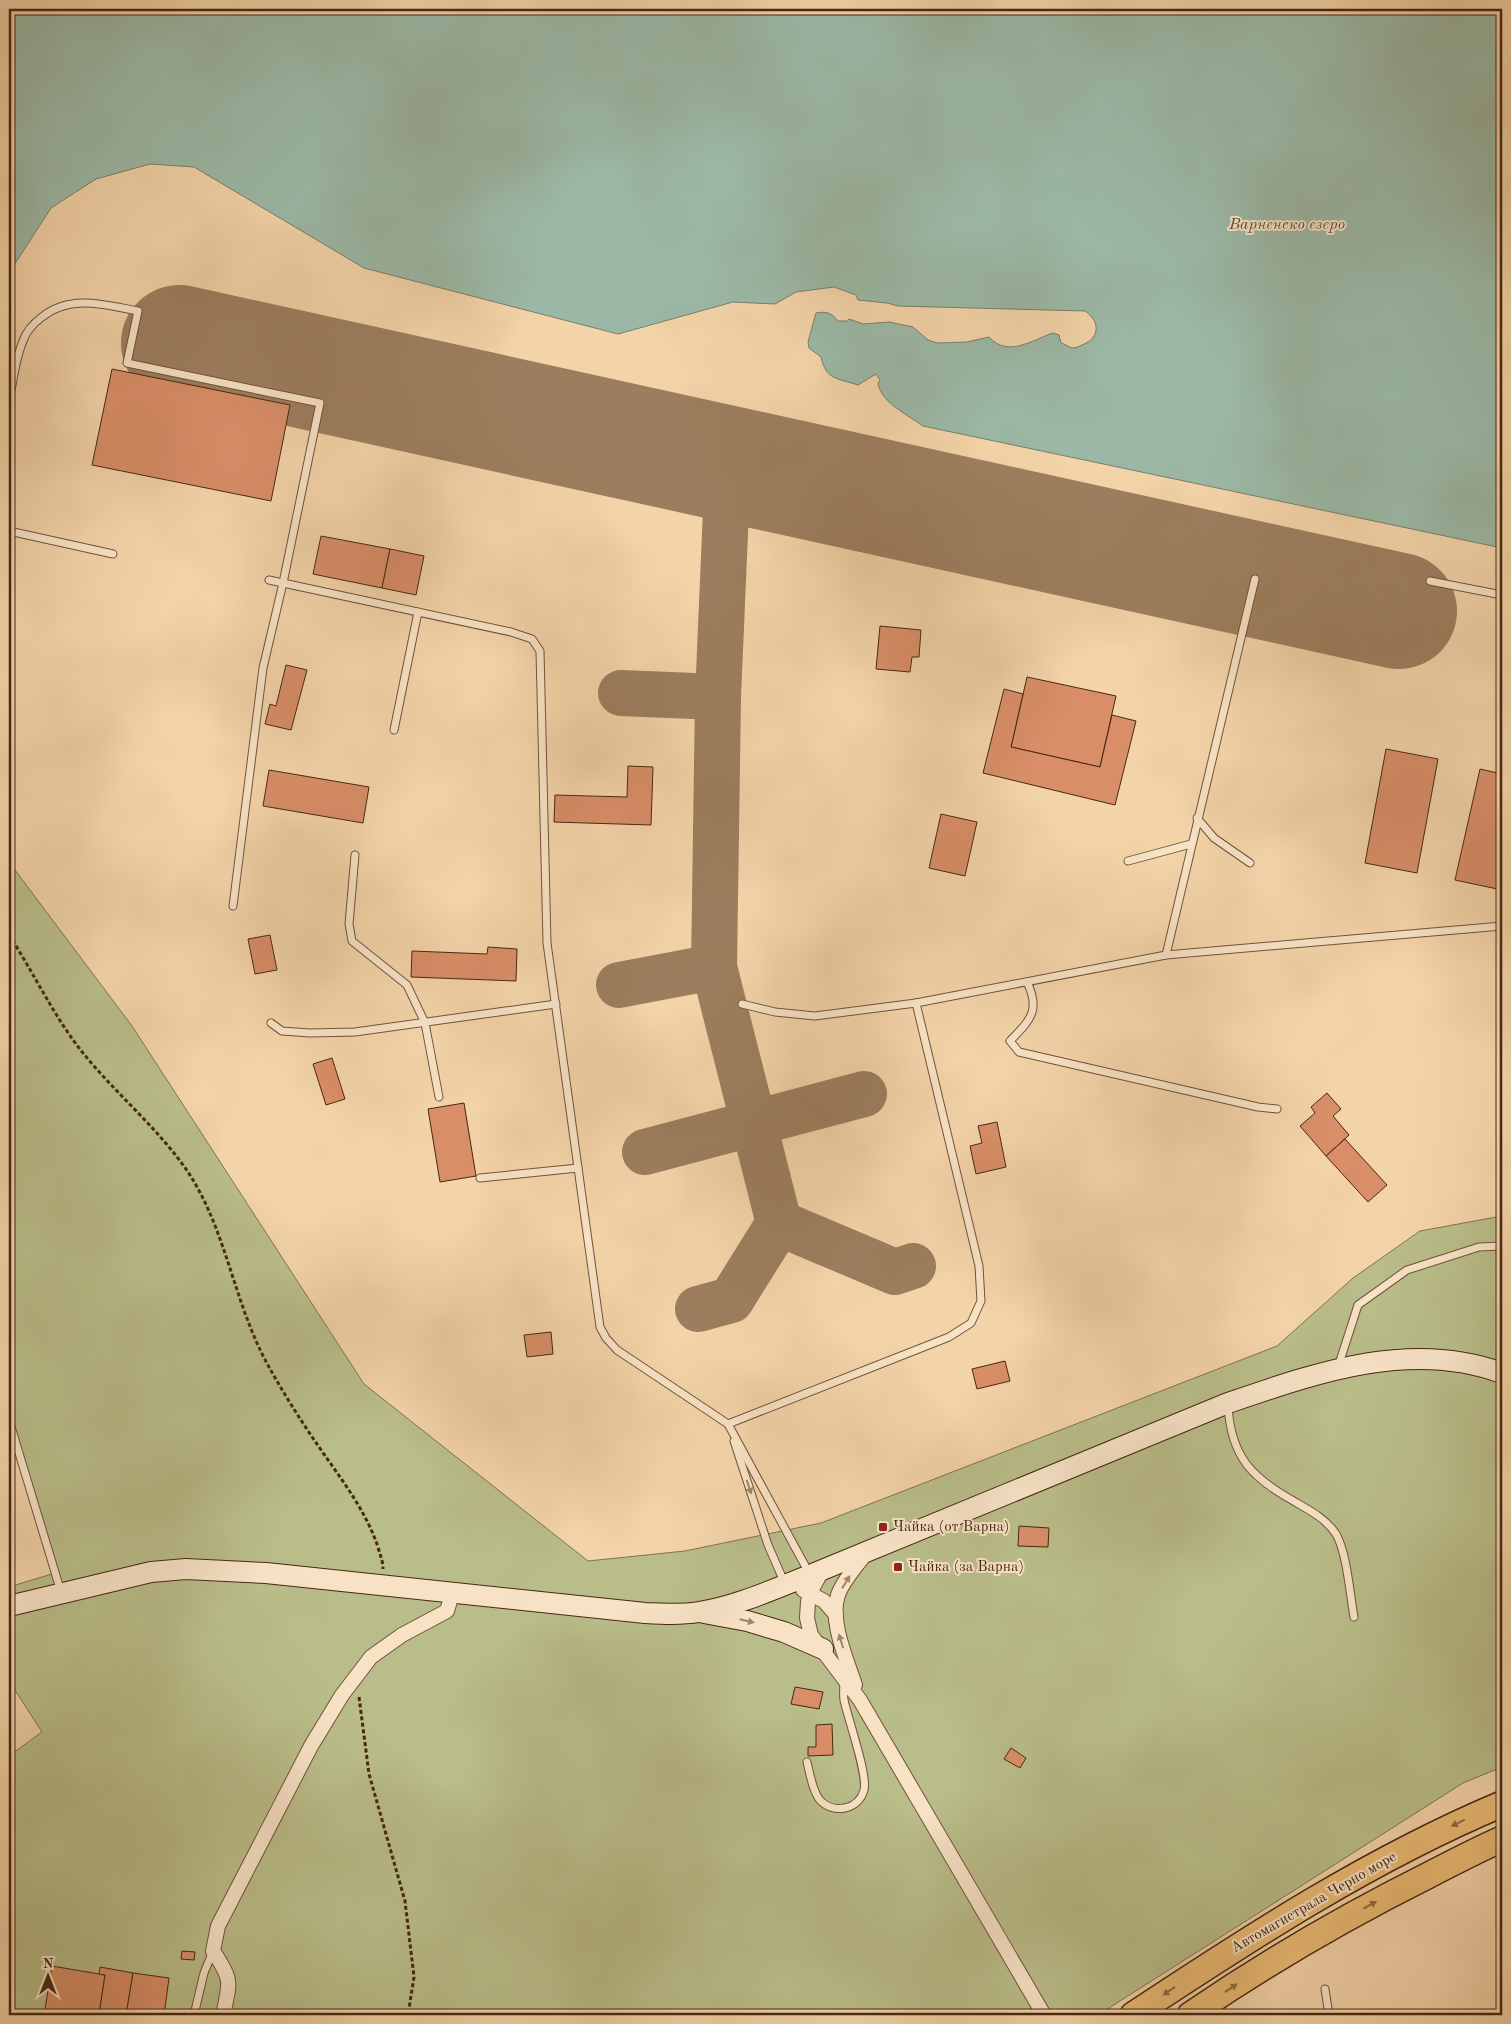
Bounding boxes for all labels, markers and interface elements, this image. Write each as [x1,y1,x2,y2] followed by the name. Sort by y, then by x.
[1228,217,1345,233] water label: Варненско езеро
[745,1480,753,1495] one-way arrow
[893,1520,1010,1535] place label: Чайка (от Варна)
[877,1521,889,1533] marker: Чайка (от Варна)
[908,1560,1024,1575] place label: Чайка (за Варна)
[892,1561,904,1573] marker: Чайка (за Варна)
[841,1575,850,1588] one-way arrow
[740,1617,755,1625] one-way arrow
[836,1633,844,1648] one-way arrow
[1451,1820,1465,1828] one-way arrow
[1229,1849,1399,1957] street label: Автомагистрала Черно море
[1363,1901,1378,1909] one-way arrow
[22,1952,72,2002] north arrow
[43,1957,54,1971] text: N
[1224,1983,1237,1993] one-way arrow
[1162,1986,1176,1996] one-way arrow

